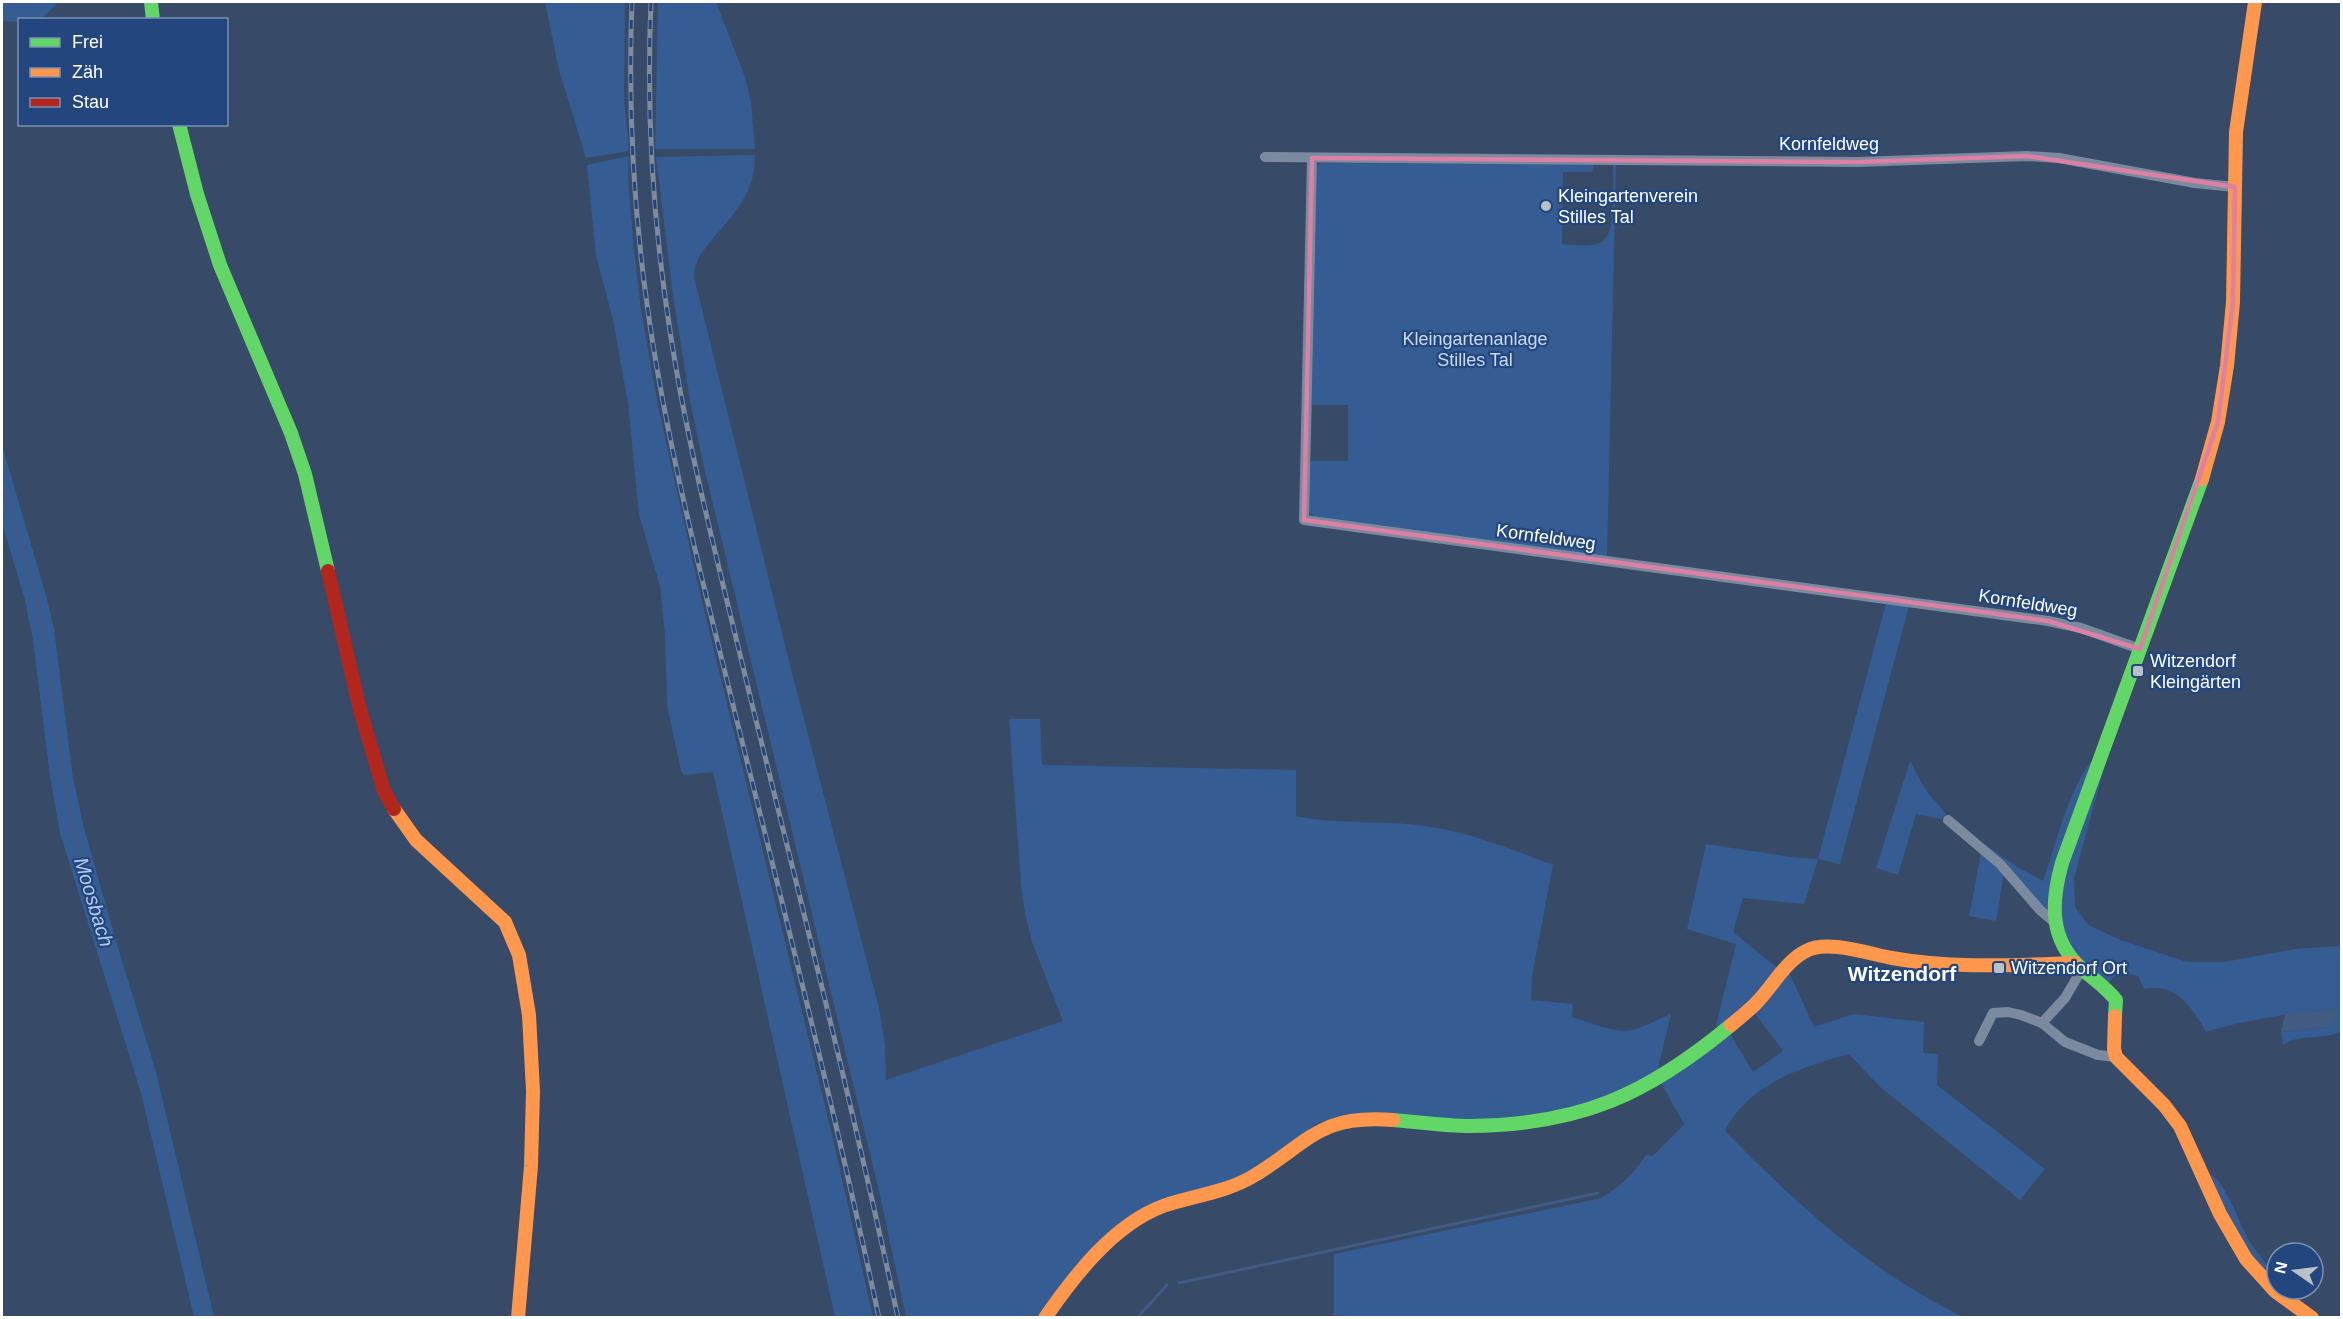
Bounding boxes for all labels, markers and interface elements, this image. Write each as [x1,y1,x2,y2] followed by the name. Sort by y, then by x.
[18,18,228,126] legend
[72,32,103,52] text: Frei
[72,62,103,82] text: Zäh
[72,92,109,112] text: Stau
[1779,134,1879,154] street label: Kornfeldweg
[1558,186,1698,227] place label: Kleingartenverein Stilles Tal
[1539,199,1553,213] marker: Kleingartenverein Stilles Tal
[1402,329,1548,370] park label: Kleingartenanlage Stilles Tal
[1495,520,1597,554] street label: Kornfeldweg
[1977,585,2079,621] street label: Kornfeldweg
[2150,651,2241,692] place label: Witzendorf Kleingärten
[2131,664,2145,678] marker: Witzendorf Kleingärten
[70,855,118,949] water label: Moosbach
[2011,958,2127,978] place label: Witzendorf Ort
[1992,961,2006,975] marker: Witzendorf Ort
[1848,962,1957,985] district label: Witzendorf
[2265,1241,2325,1301] north arrow
[2271,1260,2291,1275] text: N

